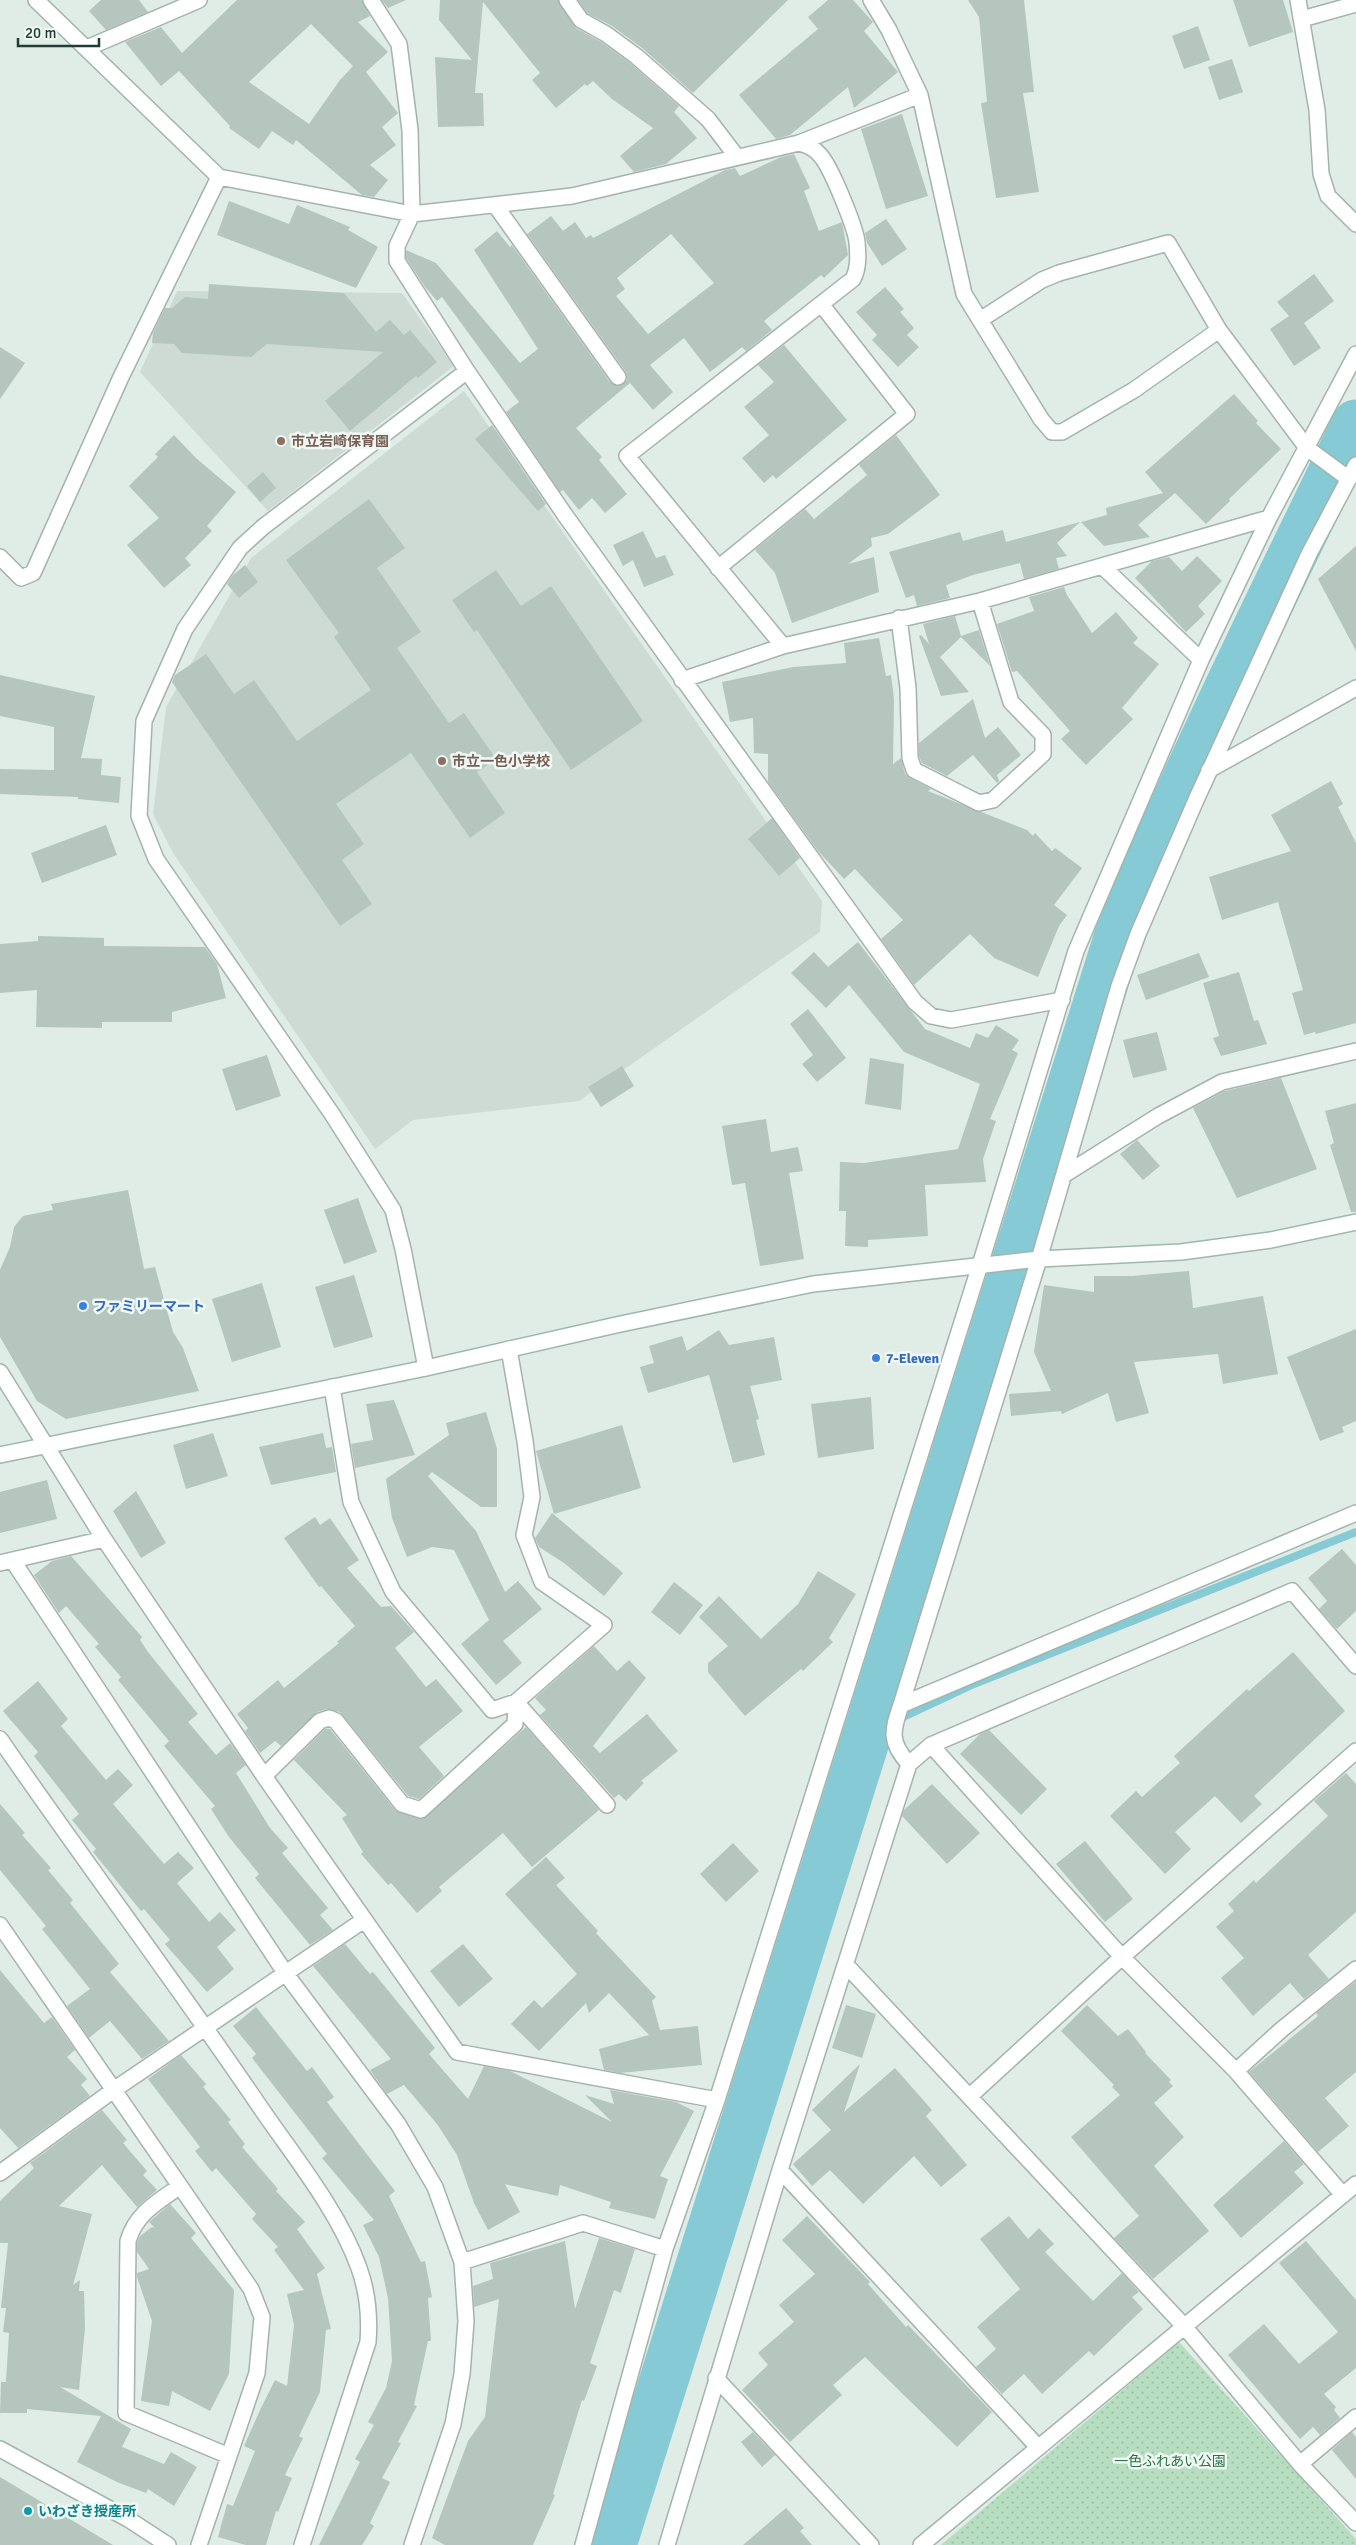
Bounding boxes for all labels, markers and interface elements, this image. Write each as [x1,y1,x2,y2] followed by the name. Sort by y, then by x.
[18,15,99,47] scale bar
[25,24,56,42] text: 20 m
[291,433,389,450] place label: 市立岩崎保育園
[275,435,287,447] marker: 市立岩崎保育園
[452,753,550,770] place label: 市立一色小学校
[436,755,448,767] marker: 市立一色小学校
[93,1298,205,1315] place label: ファミリーマート
[77,1300,89,1312] marker: ファミリーマート
[886,1350,939,1367] place label: 7-Eleven
[870,1352,882,1364] marker: 7-Eleven
[1114,2453,1226,2470] park label: 一色ふれあい公園
[38,2503,136,2520] place label: いわざき授産所
[22,2505,34,2517] marker: いわざき授産所

